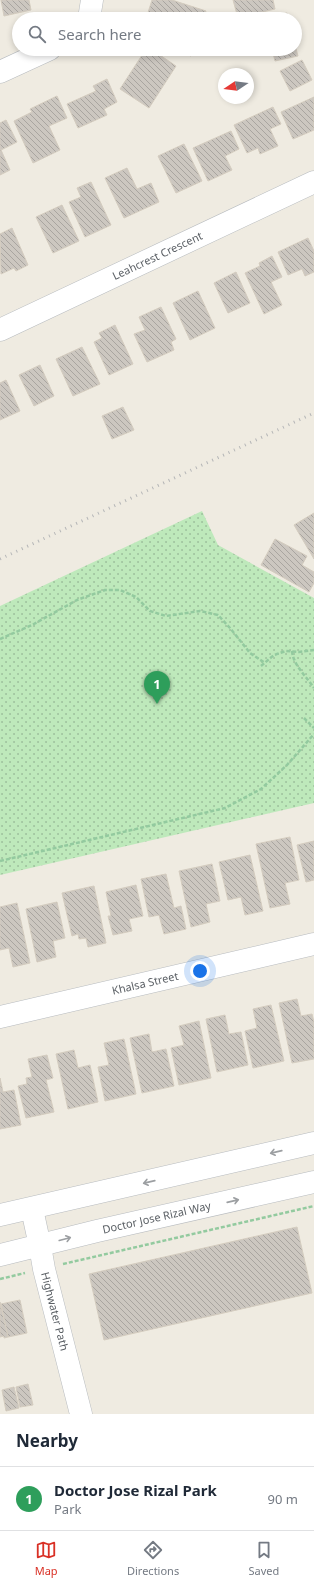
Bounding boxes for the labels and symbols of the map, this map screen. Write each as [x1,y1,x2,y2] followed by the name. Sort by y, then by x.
[218,68,254,104] north arrow
[110,228,205,283] street label: Leahcrest Crescent
[144,671,170,704] pin: 1
[190,961,210,981] your location
[110,968,180,998] street label: Khalsa Street
[270,1149,283,1156] one-way arrow
[143,1178,156,1186] one-way arrow
[226,1196,239,1204] one-way arrow
[101,1197,212,1237] street label: Doctor Jose Rizal Way
[58,1235,71,1242] one-way arrow
[38,1270,73,1352] street label: Highwater Path

